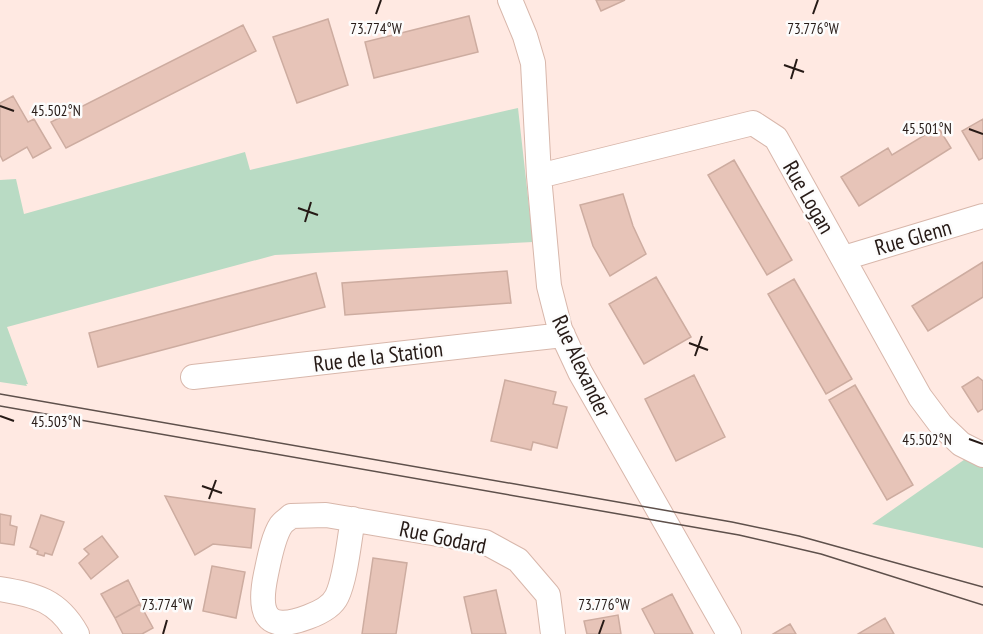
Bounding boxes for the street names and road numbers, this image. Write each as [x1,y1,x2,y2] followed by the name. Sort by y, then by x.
[777,156,841,238] street label: Rue Logan
[872,213,954,261] street label: Rue Glenn
[546,310,618,422] street label: Rue Alexander
[312,334,444,378] street label: Rue de la Station
[397,514,489,560] street label: Rue Godard

